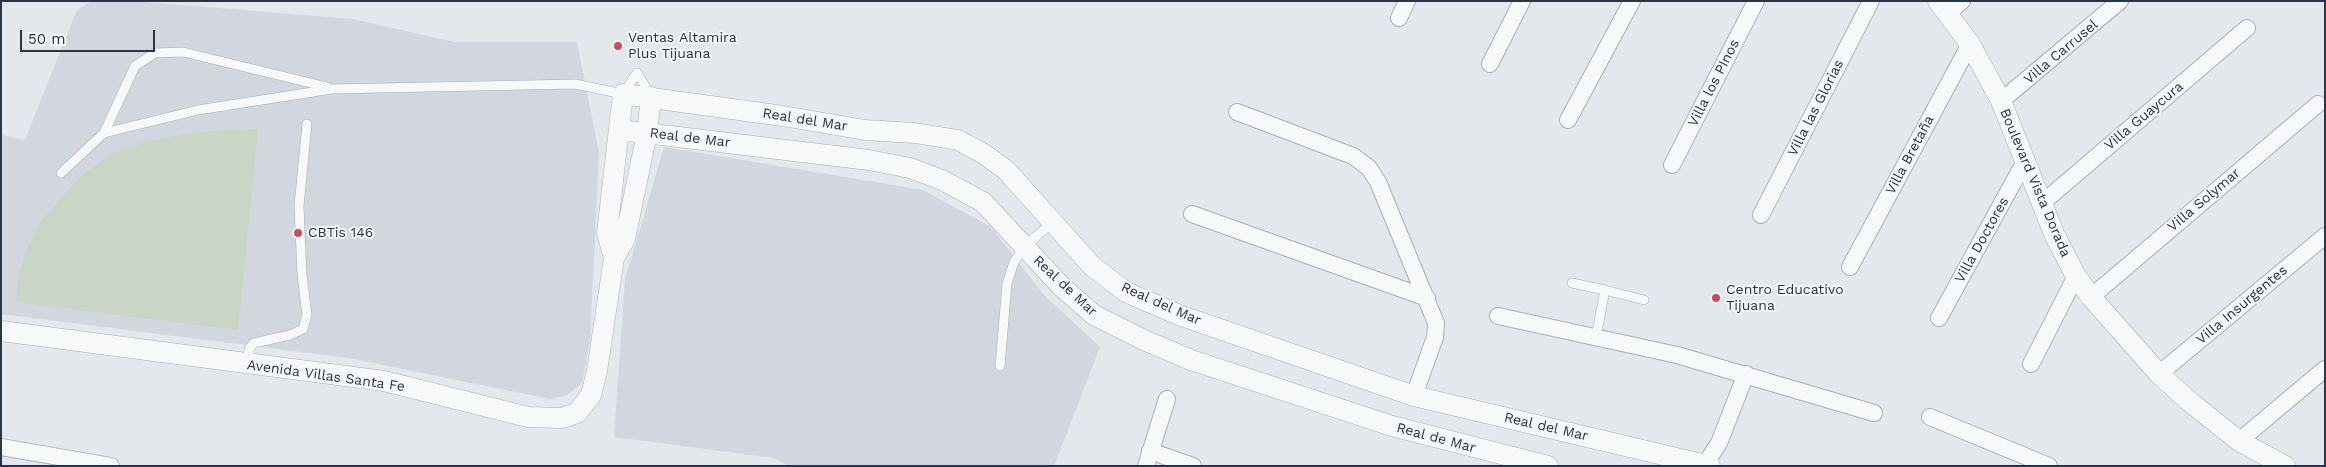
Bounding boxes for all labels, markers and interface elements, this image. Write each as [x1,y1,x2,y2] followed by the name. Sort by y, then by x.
[2021,16,2101,88] street label: Villa Carrusel
[22,20,158,52] scale bar
[28,30,65,48] text: 50 m
[628,30,737,62] place label: Ventas Altamira Plus Tijuana
[1685,36,1743,130] street label: Villa los PInos
[612,40,624,52] marker: Ventas Altamira Plus Tijuana
[1784,57,1848,159] street label: Villa las Glorias
[2101,78,2187,154] street label: Villa Guaycura
[761,105,849,135] street label: Real del Mar
[1996,106,2074,260] street label: Boulevard Vista Dorada
[1882,113,1938,197] street label: Villa Bretaña
[649,125,731,151] street label: Real de Mar
[2164,165,2244,235] street label: Villa Solymar
[1951,194,2013,286] street label: Villa Doctores
[308,225,373,241] place label: CBTis 146
[292,227,304,239] marker: CBTis 146
[1030,252,1100,320] street label: Real de Mar
[2193,262,2291,348] street label: Villa Insurgentes
[1119,279,1203,329] street label: Real del Mar
[1726,282,1844,314] place label: Centro Educativo Tijuana
[1710,292,1722,304] marker: Centro Educativo Tijuana
[246,357,406,395] street label: Avenida Villas Santa Fe
[1502,409,1590,445] street label: Real del Mar
[1395,419,1477,457] street label: Real de Mar

